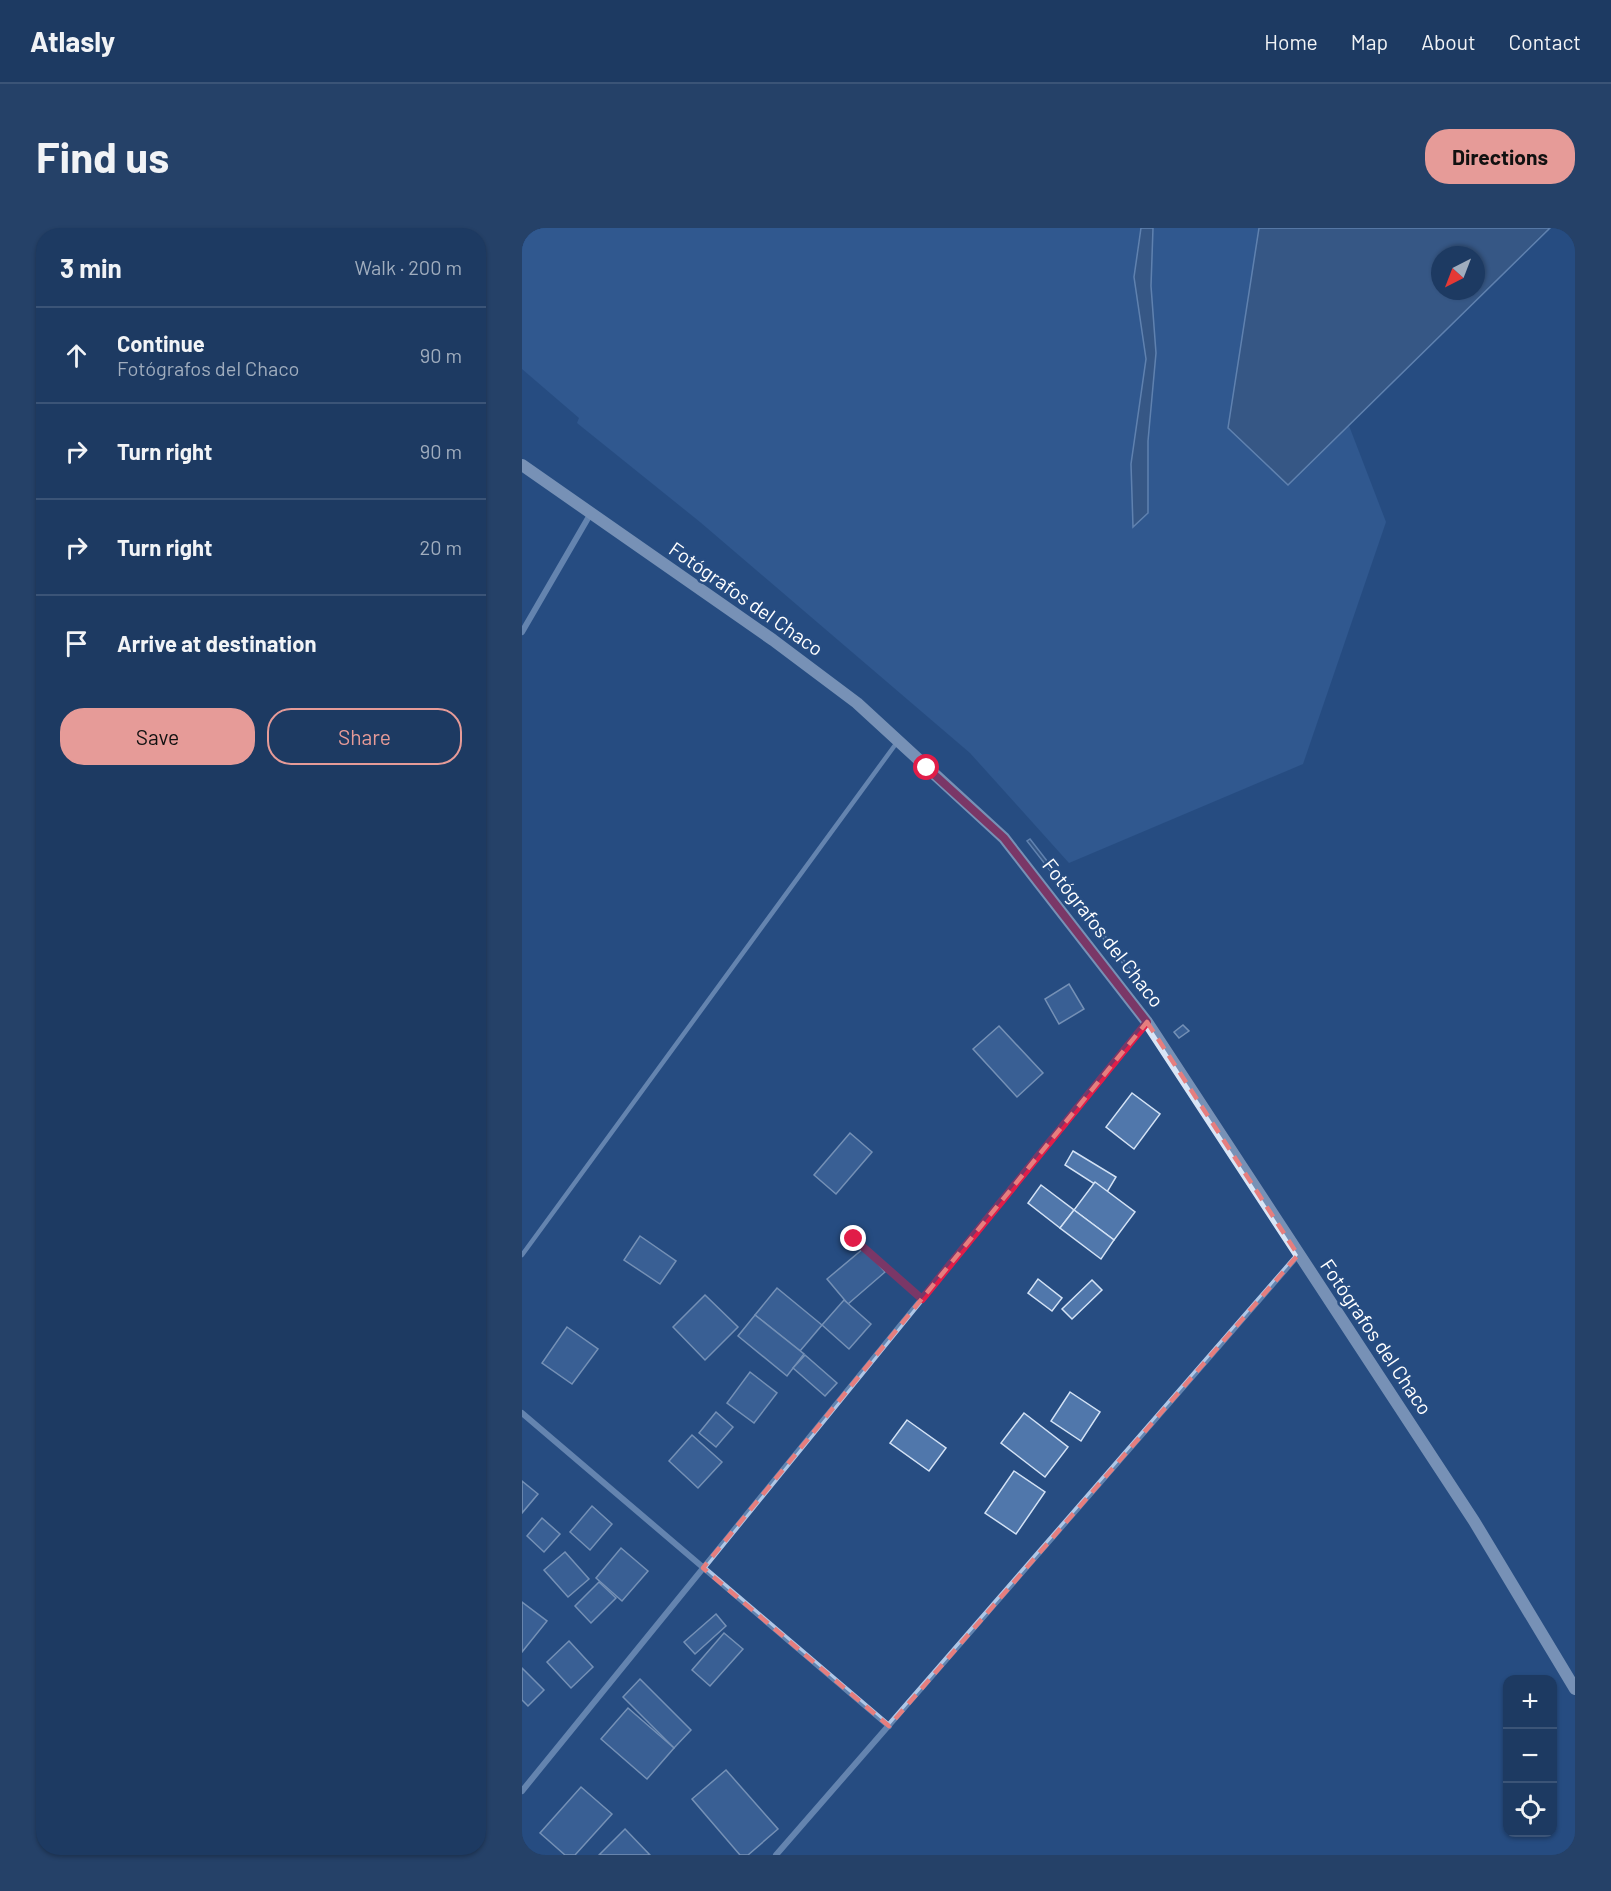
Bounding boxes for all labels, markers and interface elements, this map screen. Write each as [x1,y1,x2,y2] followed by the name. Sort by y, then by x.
[30,24,115,58] text: Atlasly
[1264,29,1318,54] text: Home
[1351,29,1388,54] text: Map
[1421,29,1476,54] text: About
[1509,29,1581,54] text: Contact
[1425,129,1575,184] button: Directions
[36,131,169,181] text: Find us
[1431,246,1485,300] north arrow
[60,252,122,283] text: 3 min
[354,255,462,279] text: Walk · 200 m
[117,330,205,356] text: Continue
[60,339,93,372] icon: ahead
[420,343,462,367] text: 90 m
[117,356,299,380] text: Fotógrafos del Chaco
[60,435,93,468] icon: right
[117,438,212,464] text: Turn right
[420,439,462,463] text: 90 m
[60,531,93,564] icon: right
[117,534,212,560] text: Turn right
[419,535,462,559] text: 20 m
[665,536,828,660] street label: Fotógrafos del Chaco
[60,627,93,660] icon: arrive
[117,630,316,656] text: Arrive at destination
[60,708,255,765] button: Save
[267,708,462,765] button: Share
[913,754,939,780] route start
[1038,853,1169,1012] street label: Fotógrafos del Chaco
[840,1225,866,1251] route end
[1316,1254,1438,1419] street label: Fotógrafos del Chaco
[1503,1675,1557,1837] map controls
[1503,1675,1557,1729] button: +
[1503,1729,1557,1783] button: −
[1503,1783,1557,1837] button: locate

